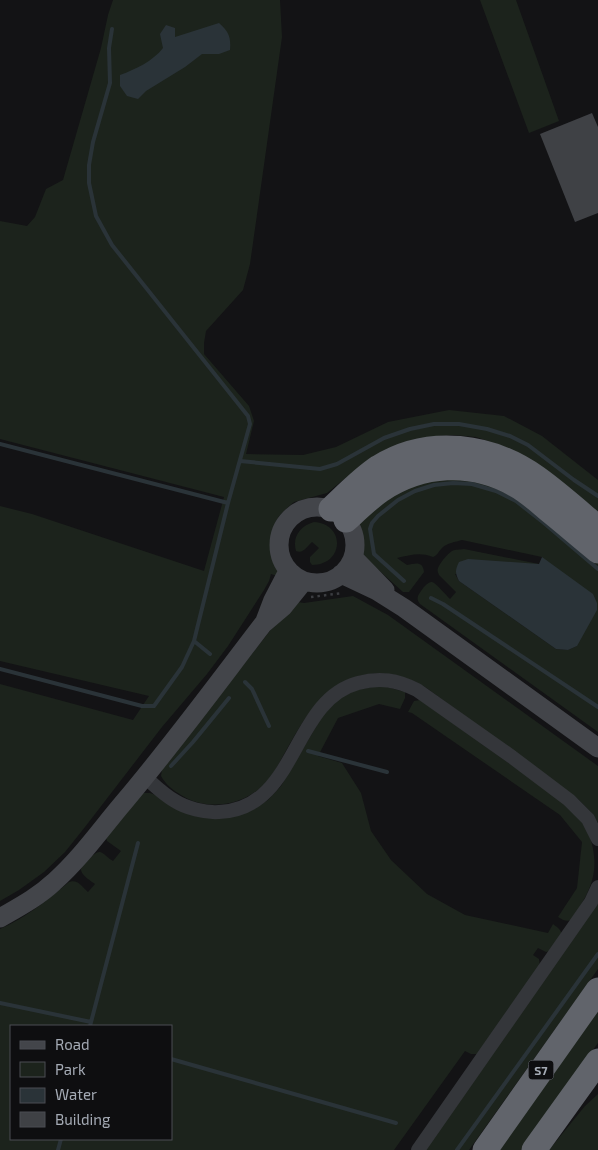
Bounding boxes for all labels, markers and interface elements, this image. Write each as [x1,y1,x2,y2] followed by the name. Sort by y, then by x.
[10,1025,172,1140] legend
[55,1035,90,1053] text: Road
[55,1060,86,1078] text: Park
[528,1060,554,1080] road number: S7
[55,1085,97,1103] text: Water
[55,1110,111,1128] text: Building

